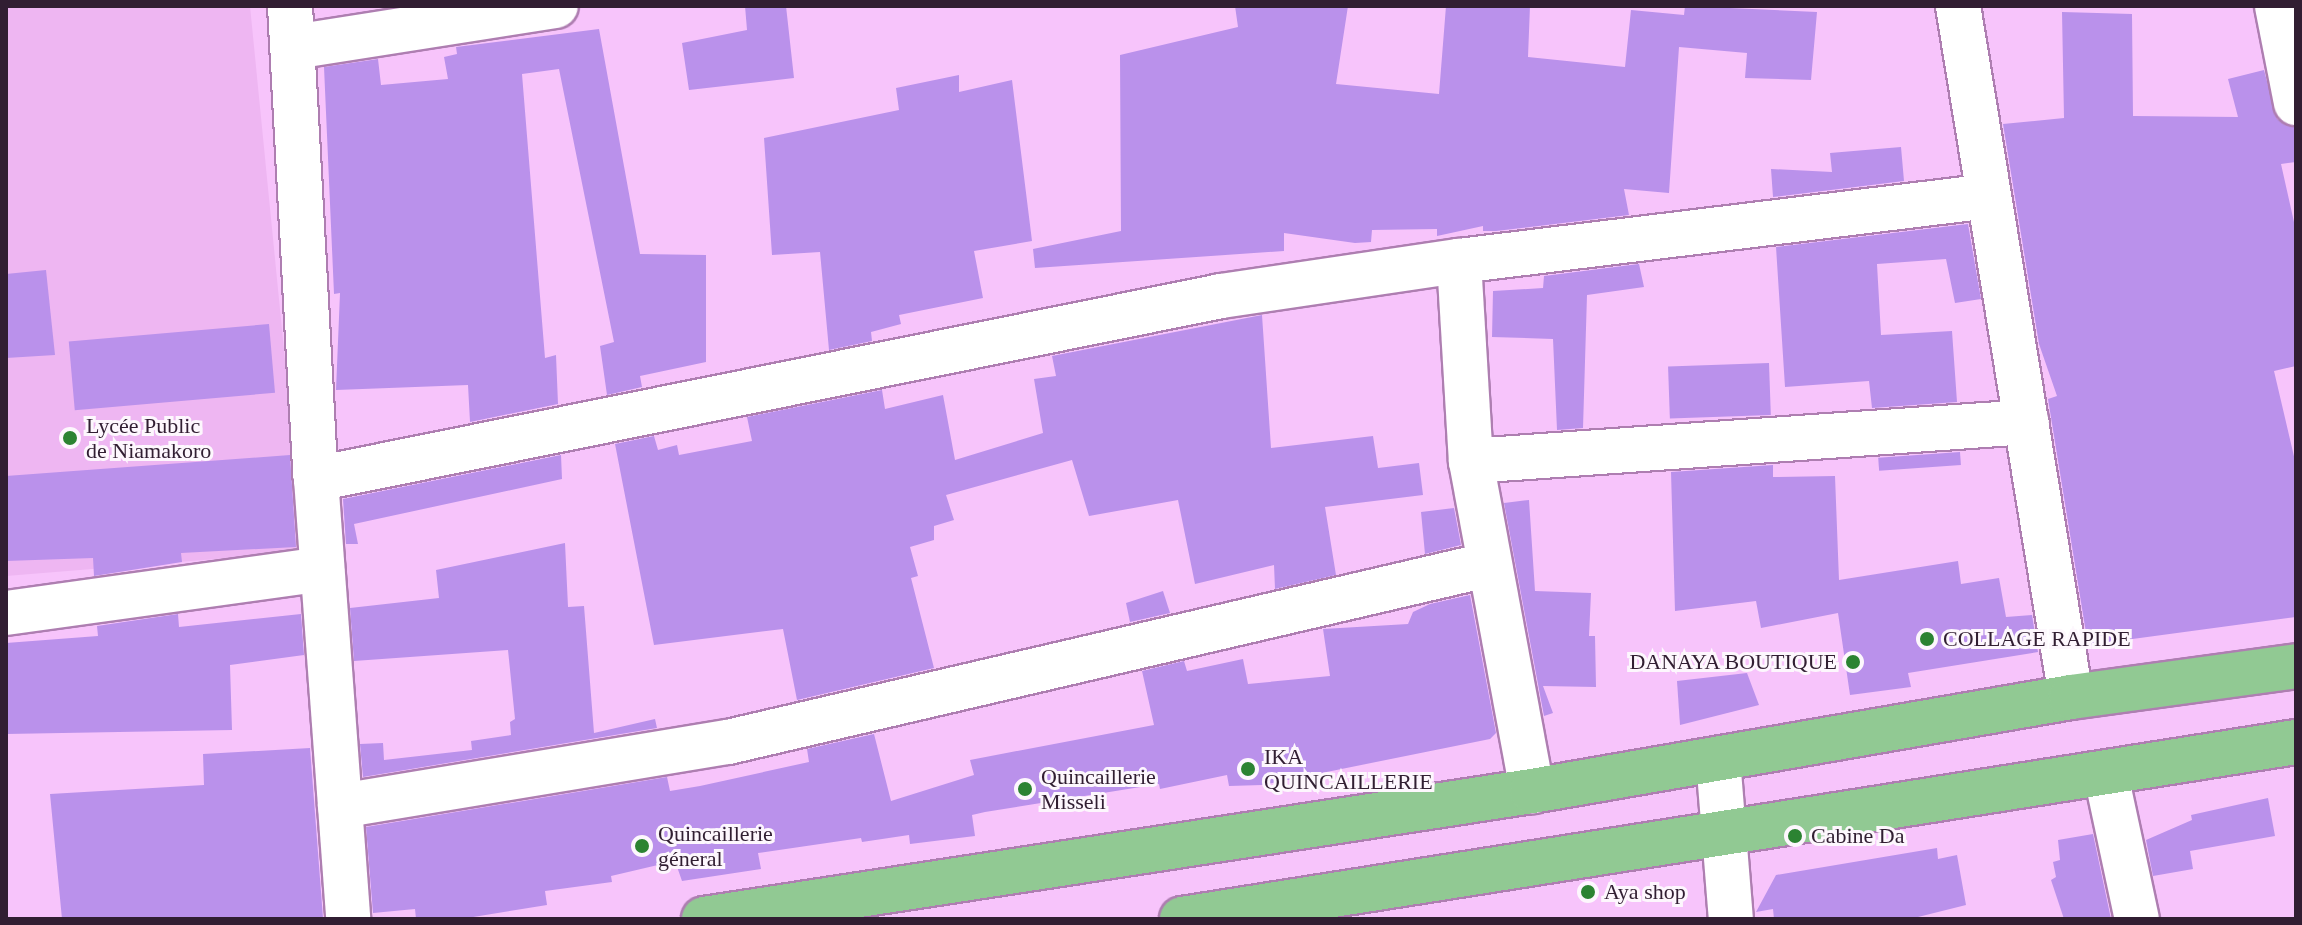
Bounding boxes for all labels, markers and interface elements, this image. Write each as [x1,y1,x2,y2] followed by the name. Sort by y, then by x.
[86,412,211,464] place label: Lycée Public de Niamakoro
[61,429,79,447] marker: Lycée Public de Niamakoro
[1943,626,2131,652] place label: COLLAGE RAPIDE
[1918,630,1936,648] marker: COLLAGE RAPIDE
[1628,649,1837,675] place label: DANAYA BOUTIQUE
[1844,653,1862,671] marker: DANAYA BOUTIQUE
[1264,743,1433,794] place label: IKA QUINCAILLERIE
[1239,760,1257,778] marker: IKA QUINCAILLERIE
[1041,763,1156,814] place label: Quincaillerie Misseli
[1016,780,1034,798] marker: Quincaillerie Misseli
[658,820,773,872] place label: Quincaillerie géneral
[1811,823,1904,849] place label: Cabine Da
[1786,827,1804,845] marker: Cabine Da
[633,837,651,855] marker: Quincaillerie géneral
[1604,879,1686,905] place label: Aya shop
[1579,883,1597,901] marker: Aya shop

